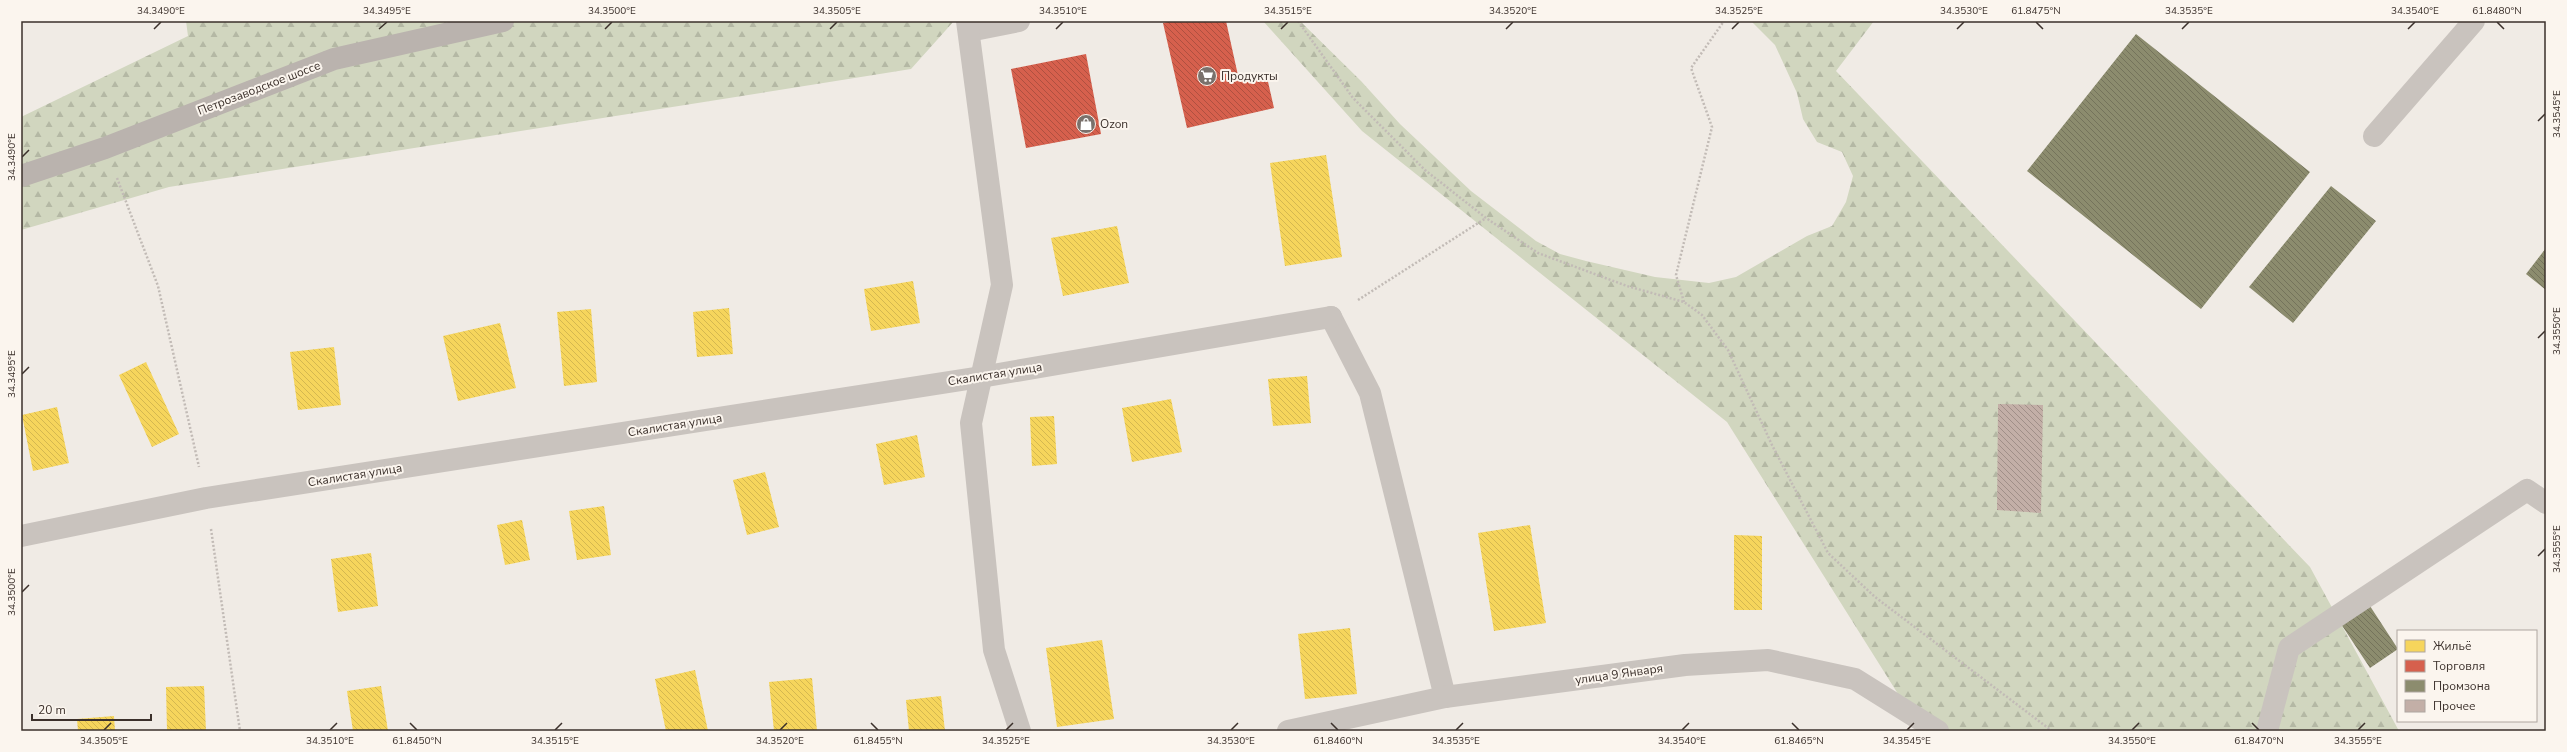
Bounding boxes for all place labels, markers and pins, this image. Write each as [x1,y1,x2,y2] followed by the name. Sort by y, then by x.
[1196,65,1218,87] supermarket icon: Продукты
[1221,68,1278,84] place label: Продукты
[1075,113,1097,135] shop icon: Ozon
[1100,116,1128,132] place label: Ozon

